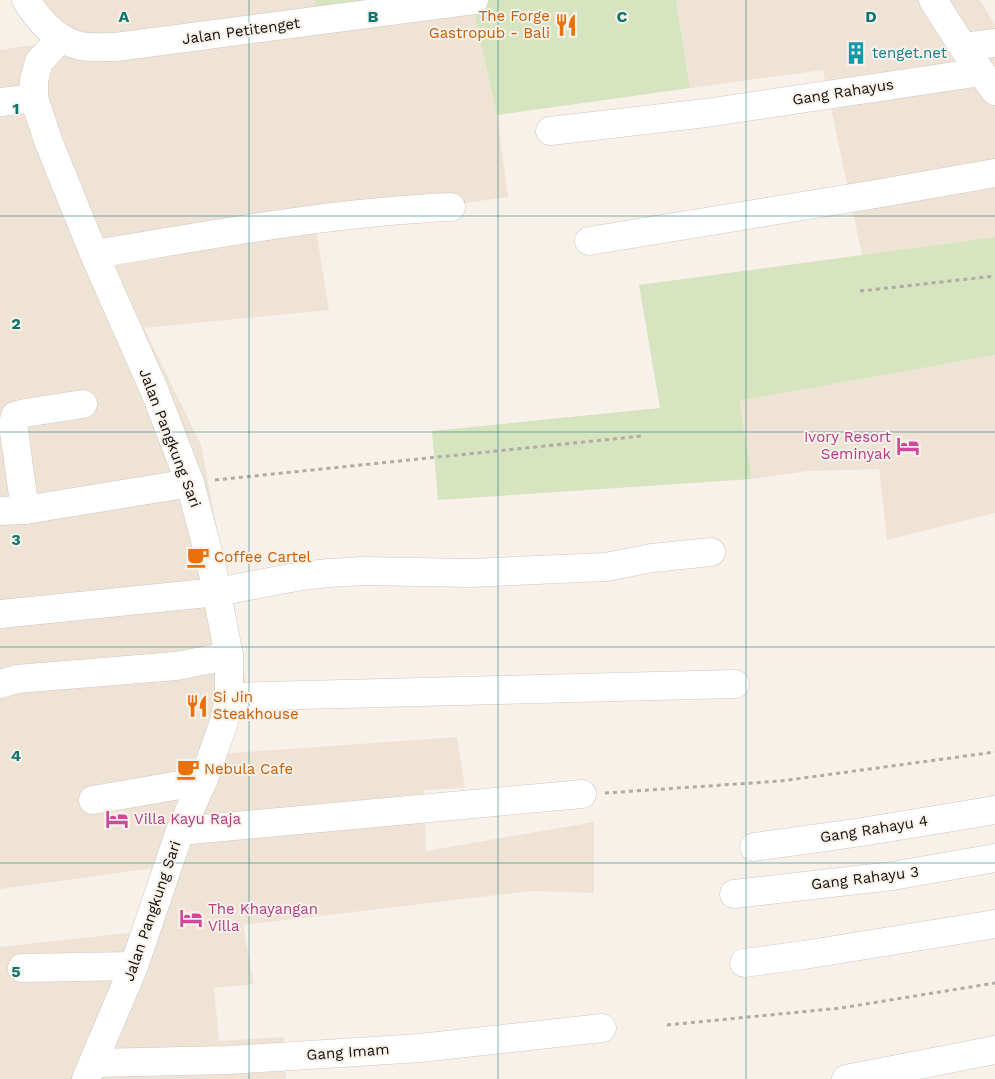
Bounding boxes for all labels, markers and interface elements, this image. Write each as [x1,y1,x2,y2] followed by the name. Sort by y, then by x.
[119,7,130,26] text: A
[368,7,379,26] text: B
[429,7,550,42] place label: The Forge Gastropub - Bali
[617,7,628,26] text: C
[865,7,877,26] text: D
[553,12,579,38] restaurant icon: The Forge Gastropub - Bali
[181,14,302,48] street label: Jalan Petitenget
[843,40,869,66] building icon: tenget.net
[872,44,948,62] place label: tenget.net
[791,75,895,109] street label: Gang Rahayus
[13,99,19,118] text: 1
[11,314,21,333] text: 2
[135,366,205,510] street label: Jalan Pangkung Sari
[804,428,892,463] place label: Ivory Resort Seminyak
[895,433,921,459] hotel icon: Ivory Resort Seminyak
[11,530,21,549] text: 3
[185,544,211,570] cafe icon: Coffee Cartel
[214,548,312,566] place label: Coffee Cartel
[213,688,299,723] place label: Si Jin Steakhouse
[184,693,210,719] restaurant icon: Si Jin Steakhouse
[11,746,21,765] text: 4
[175,756,201,782] cafe icon: Nebula Cafe
[204,760,293,778] place label: Nebula Cafe
[104,806,130,832] hotel icon: Villa Kayu Raja
[134,810,241,828] place label: Villa Kayu Raja
[819,812,929,846] street label: Gang Rahayu 4
[120,838,184,984] street label: Jalan Pangkung Sari
[810,862,920,894] street label: Gang Rahayu 3
[208,900,318,935] place label: The Khayangan Villa
[178,905,204,931] hotel icon: The Khayangan Villa
[11,962,21,981] text: 5
[306,1040,390,1064] street label: Gang Imam

